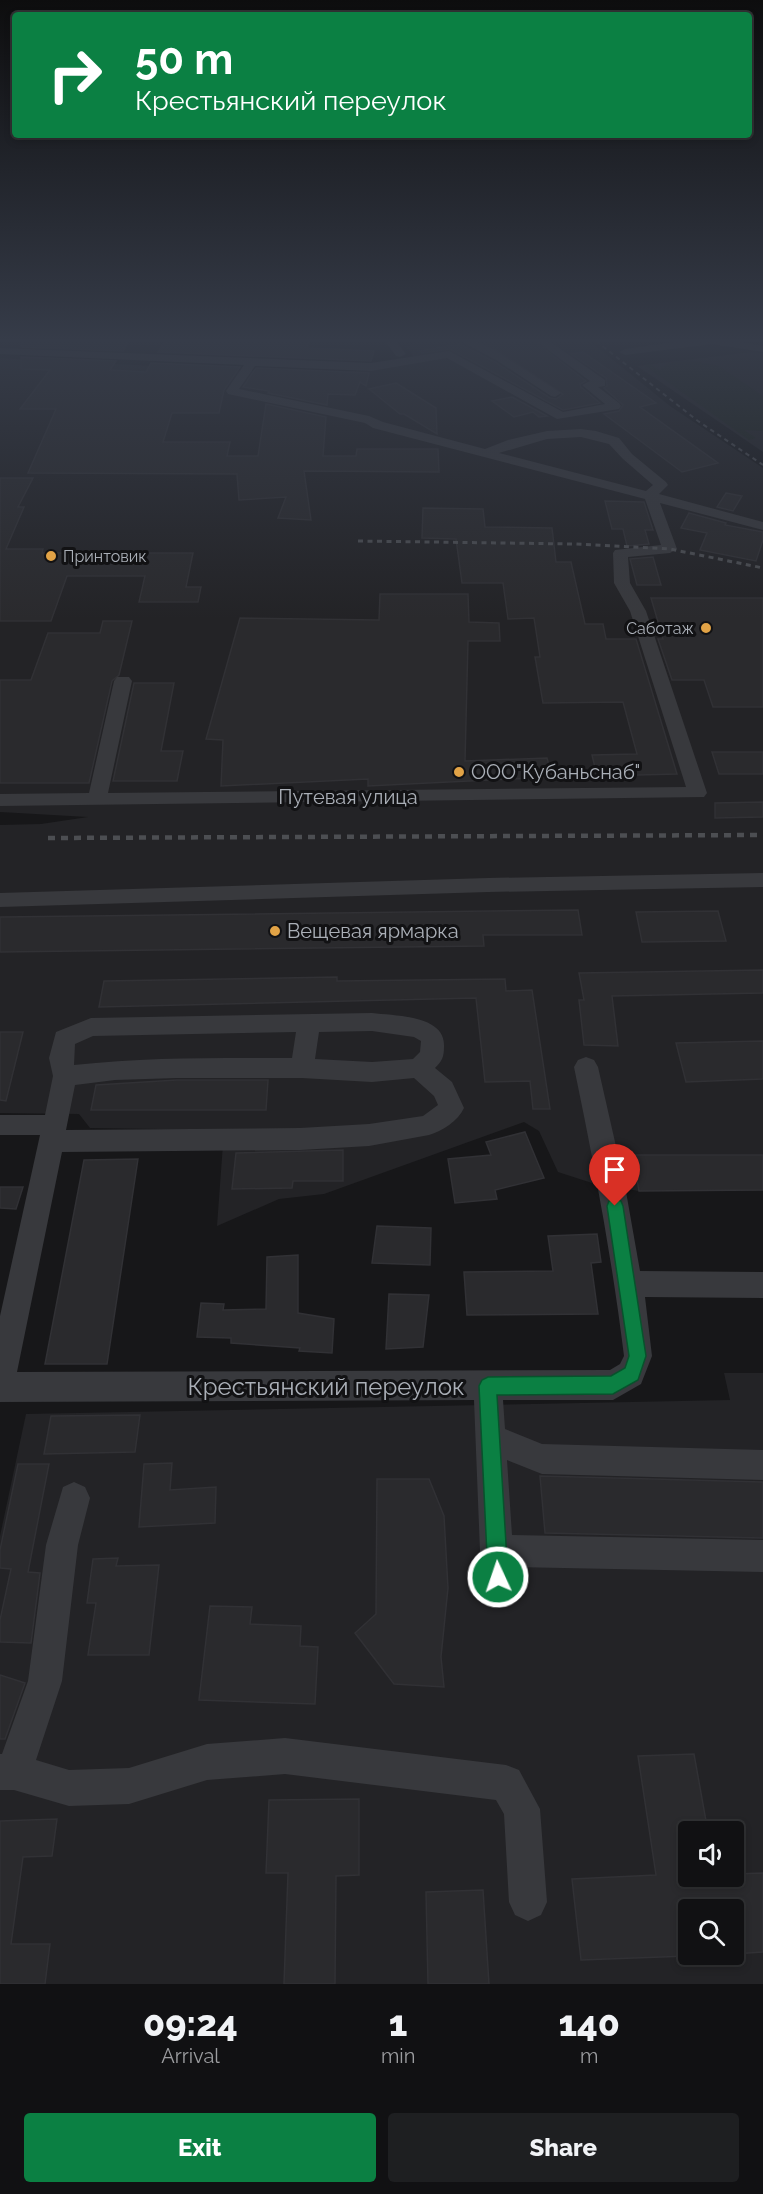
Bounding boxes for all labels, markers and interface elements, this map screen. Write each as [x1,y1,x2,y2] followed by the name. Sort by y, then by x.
[135,35,233,84] text: 50 m
[36,36,114,114] icon: right
[135,85,446,116] text: Крестьянский переулок
[63,547,147,566] place label: Принтовик
[44,549,58,563] marker: Принтовик
[626,619,694,638] place label: Саботаж
[699,621,713,635] marker: Саботаж
[471,760,640,784] place label: ООО"Кубаньснаб"
[452,765,466,779] marker: ООО"Кубаньснаб"
[278,785,418,809] street label: Путевая улица
[287,919,459,943] place label: Вещевая ярмарка
[268,924,282,938] marker: Вещевая ярмарка
[589,1144,640,1206] pin
[598,1153,631,1186] icon: arrive
[188,1372,464,1401] street label: Крестьянский переулок
[466,1545,530,1609] position arrow
[678,1821,744,1965] map controls
[678,1821,744,1887] button: sound
[678,1899,744,1965] button: search
[143,2002,238,2044] text: 09:24
[389,2002,407,2044] text: 1
[558,2002,620,2044] text: 140
[161,2044,220,2068] text: Arrival
[381,2044,415,2068] text: min
[580,2044,598,2068] text: m
[24,2113,376,2182] button: Exit
[388,2113,739,2182] button: Share

